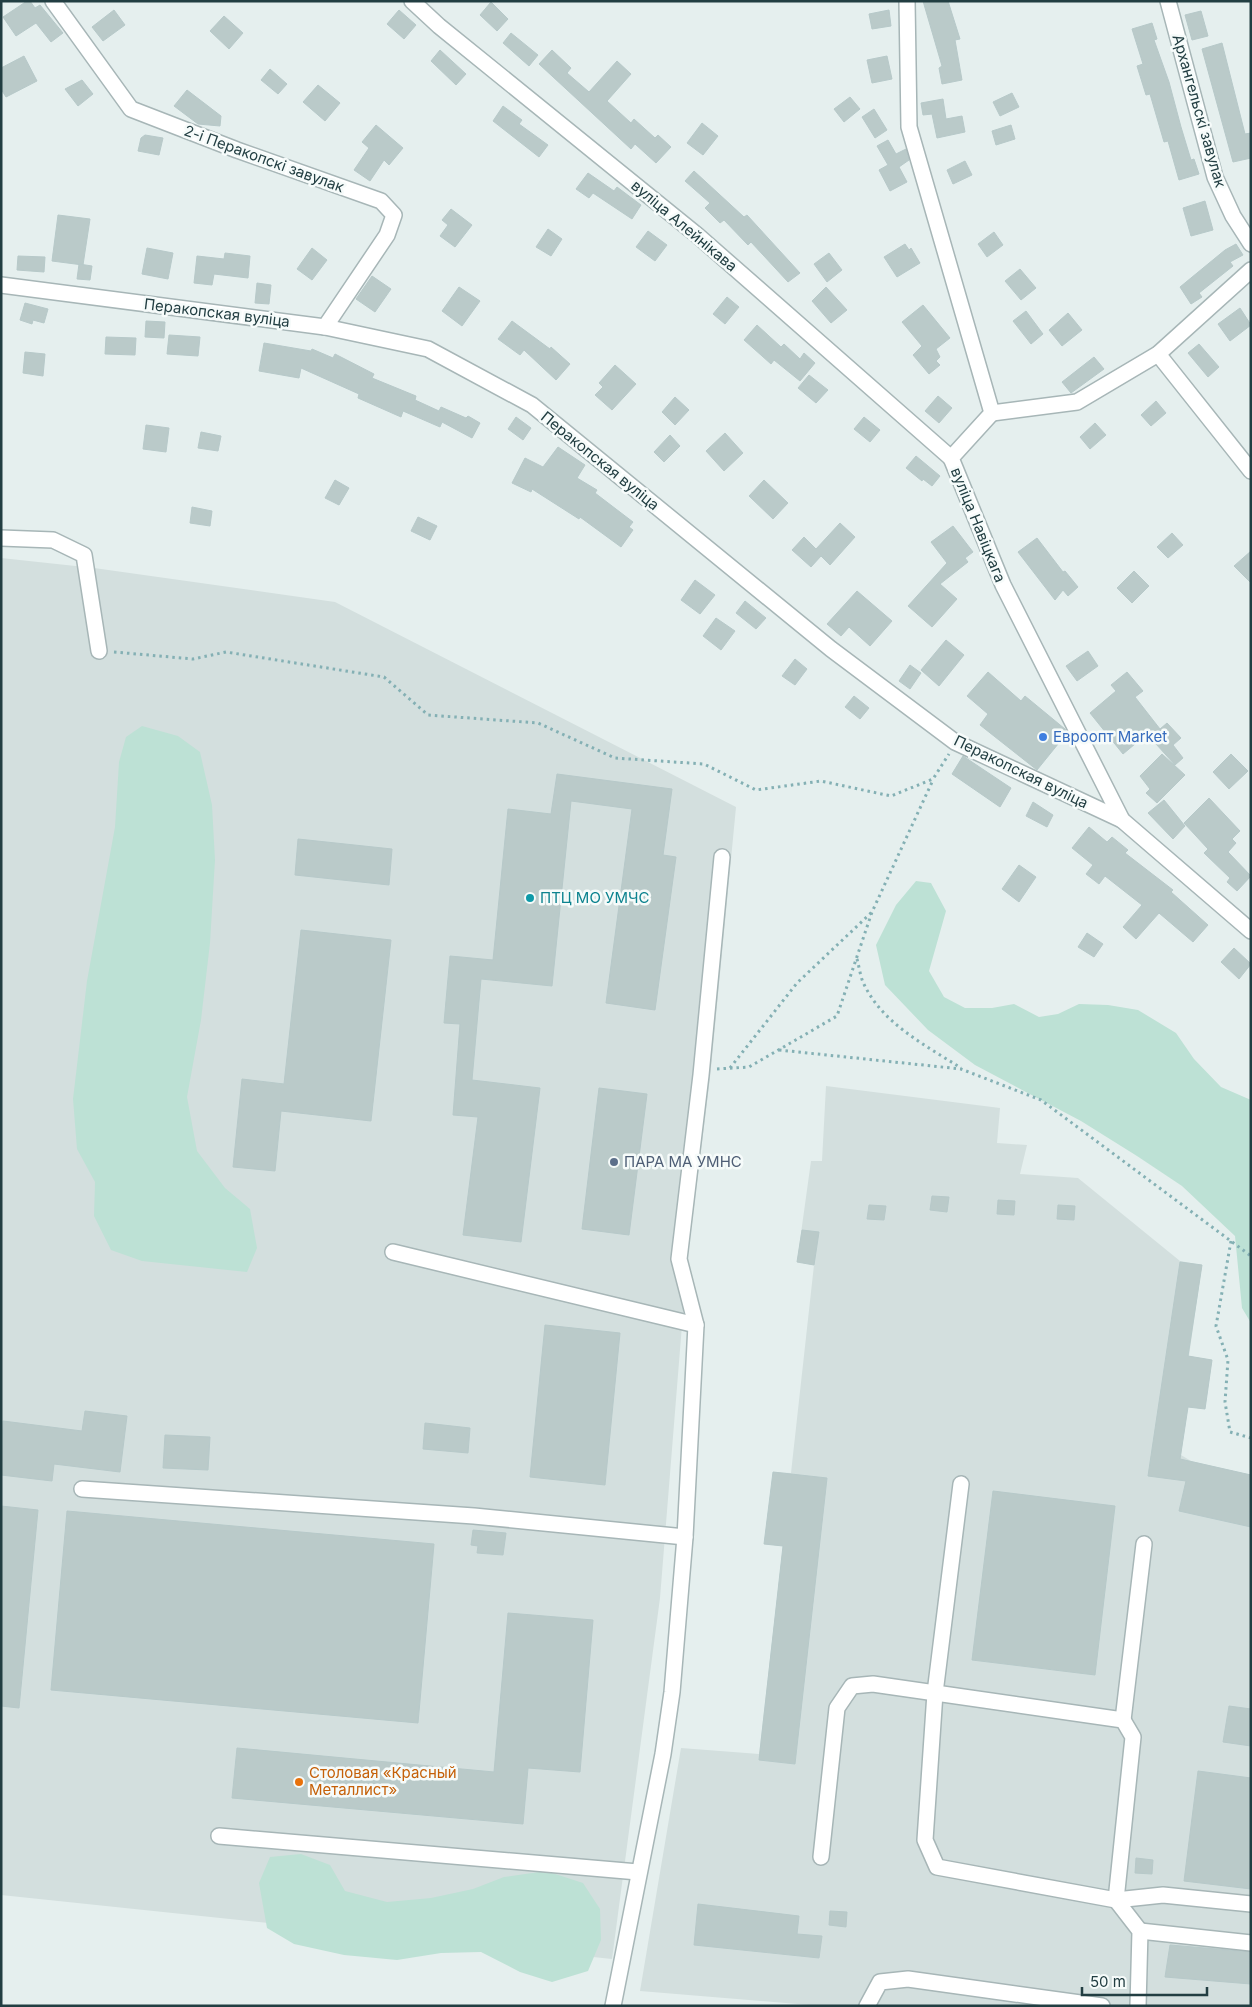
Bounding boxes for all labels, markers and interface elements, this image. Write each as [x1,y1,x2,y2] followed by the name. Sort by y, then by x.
[1169,32,1230,190] street label: Архангельскі завулак
[182,121,347,196] street label: 2-і Перакопскі завулак
[627,176,741,276] street label: вуліца Алейнікава
[143,294,291,331] street label: Перакопская вуліца
[537,407,663,514] street label: Перакопская вуліца
[947,465,1010,585] street label: вуліца Навіцкага
[1053,727,1167,746] place label: Евроопт Market
[951,731,1091,812] street label: Перакопская вуліца
[1037,731,1049,743] marker: Евроопт Market
[540,888,650,907] place label: ПТЦ МО УМЧС
[524,892,536,904] marker: ПТЦ МО УМЧС
[624,1152,742,1171] place label: ПАРА МА УМНС
[608,1156,620,1168] marker: ПАРА МА УМНС
[309,1763,457,1799] place label: Столовая «Красный Металлист»
[293,1776,305,1788] marker: Столовая «Красный Металлист»
[1082,1964,1207,1996] scale bar
[1090,1972,1126,1991] text: 50 m

